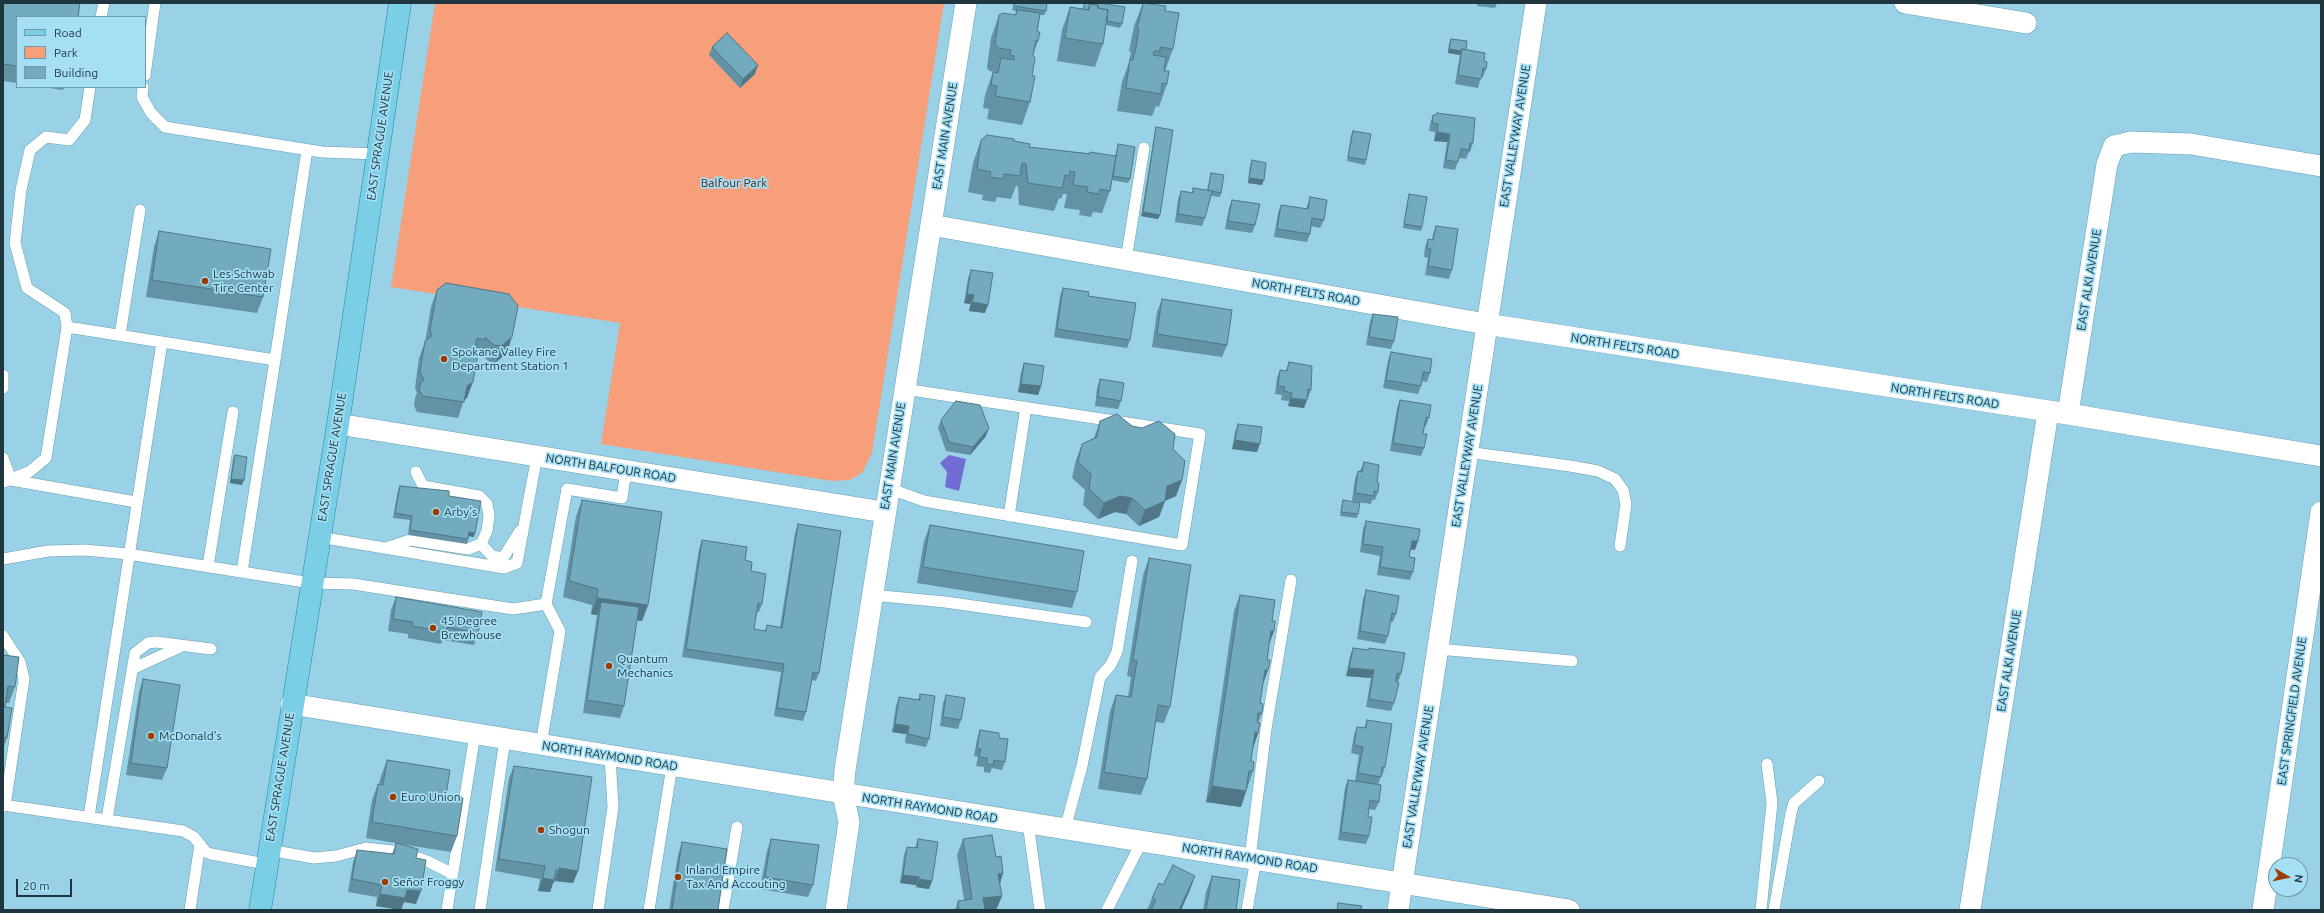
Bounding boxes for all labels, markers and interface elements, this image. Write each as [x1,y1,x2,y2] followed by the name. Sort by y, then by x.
[16,16,146,88] legend
[54,26,82,39] text: Road
[54,46,78,59] text: Park
[1497,64,1533,208] street label: EAST VALLEYWAY AVENUE
[54,66,98,79] text: Building
[364,71,396,201] street label: EAST SPRAGUE AVENUE
[929,81,961,191] street label: EAST MAIN AVENUE
[701,176,767,190] park label: Balfour Park
[2074,228,2104,332] street label: EAST ALKI AVENUE
[213,267,275,295] place label: Les Schwab Tire Center
[1251,275,1361,309] street label: NORTH FELTS ROAD
[200,276,210,286] marker: Les Schwab Tire Center
[1570,330,1680,362] street label: NORTH FELTS ROAD
[452,345,569,373] place label: Spokane Valley Fire Department Station 1
[439,354,449,364] marker: Spokane Valley Fire Department Station 1
[1890,380,2000,412] street label: NORTH FELTS ROAD
[1449,384,1485,528] street label: EAST VALLEYWAY AVENUE
[315,392,349,522] street label: EAST SPRAGUE AVENUE
[877,401,909,511] street label: EAST MAIN AVENUE
[545,451,677,485] street label: NORTH BALFOUR ROAD
[444,505,477,519] place label: Arby's
[431,507,441,517] marker: Arby's
[1994,609,2024,713] street label: EAST ALKI AVENUE
[441,614,502,642] place label: 45 Degree Brewhouse
[428,623,438,633] marker: 45 Degree Brewhouse
[2274,636,2310,786] street label: EAST SPRINGFIELD AVENUE
[617,652,673,680] place label: Quantum Mechanics
[604,661,614,671] marker: Quantum Mechanics
[1400,705,1436,849] street label: EAST VALLEYWAY AVENUE
[263,712,297,842] street label: EAST SPRAGUE AVENUE
[159,729,222,743] place label: McDonald's
[146,731,156,741] marker: McDonald's
[541,738,679,774] street label: NORTH RAYMOND ROAD
[401,790,461,804] place label: Euro Union
[861,790,999,826] street label: NORTH RAYMOND ROAD
[388,792,398,802] marker: Euro Union
[549,823,590,837] place label: Shogun
[536,825,546,835] marker: Shogun
[1181,840,1319,876] street label: NORTH RAYMOND ROAD
[2268,857,2308,897] north arrow
[686,863,786,891] place label: Inland Empire Tax And Accouting
[18,871,74,897] scale bar
[673,872,683,882] marker: Inland Empire Tax And Accouting
[2292,874,2305,884] text: N
[393,875,464,889] place label: Señor Froggy
[380,877,390,887] marker: Señor Froggy
[23,879,50,892] text: 20 m

